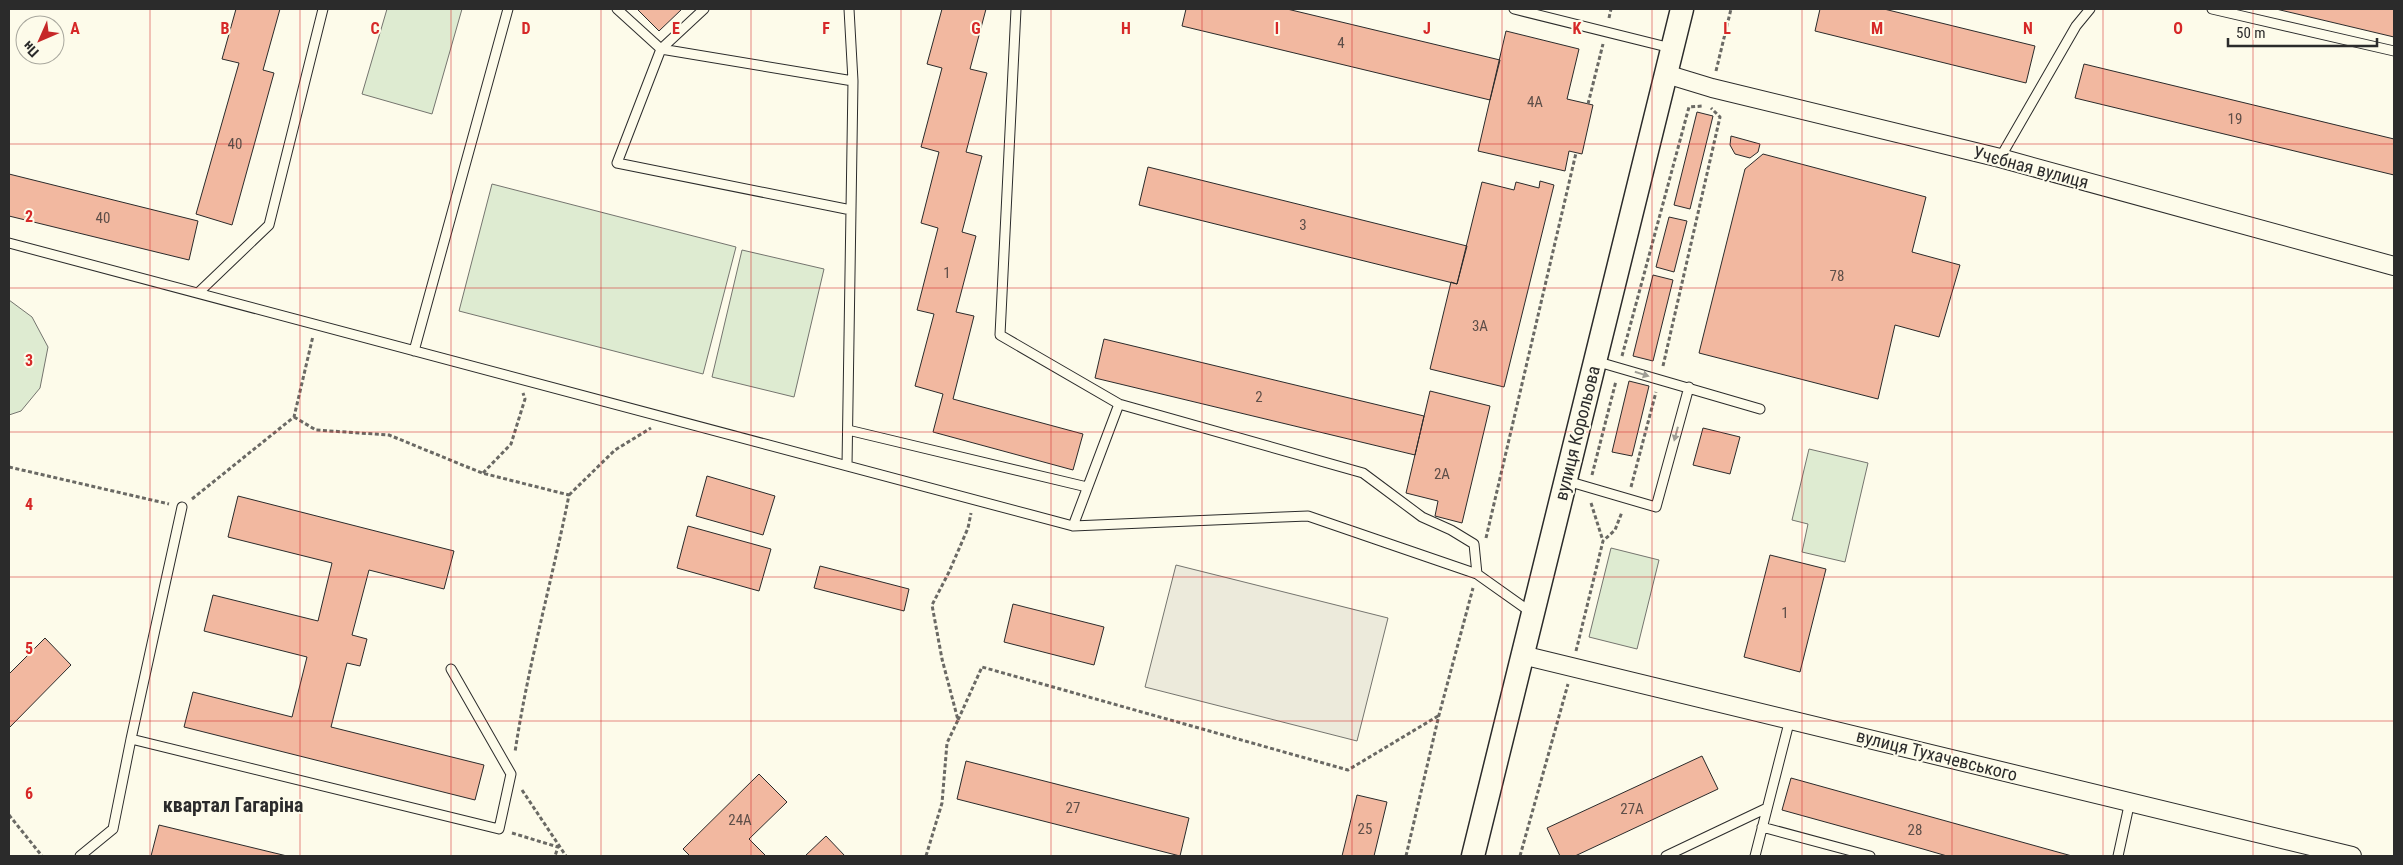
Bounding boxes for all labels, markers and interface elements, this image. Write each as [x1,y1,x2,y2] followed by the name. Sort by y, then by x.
[15,15,65,65] north arrow
[2228,15,2377,47] scale bar
[70,19,80,38] text: A
[221,19,230,38] text: B
[370,19,380,38] text: C
[521,19,531,38] text: D
[672,19,680,38] text: E
[822,19,830,38] text: F
[971,19,981,38] text: G
[1121,19,1131,38] text: H
[1275,19,1279,38] text: I
[1423,19,1431,38] text: J
[1573,19,1582,38] text: K
[1723,19,1731,38] text: L
[1871,19,1883,38] text: M
[2023,19,2033,38] text: N
[2173,19,2183,38] text: O
[2236,24,2266,42] text: 50 m
[1337,34,1345,52] house number: 4
[20,38,42,60] text: Пн
[1527,93,1543,111] house number: 4А
[2228,110,2242,128] house number: 19
[228,135,242,153] house number: 40
[1971,142,2091,192] street label: Учєбная вулиця
[25,207,33,226] text: 2
[96,209,110,227] house number: 40
[1299,216,1307,234] house number: 3
[943,264,951,282] house number: 1
[1830,267,1844,285] house number: 78
[1472,317,1488,335] house number: 3А
[25,351,33,370] text: 3
[1550,364,1604,502] street label: вулиця Корольова
[1634,371,1649,378] one-way arrow
[1255,388,1263,406] house number: 2
[1672,427,1680,442] one-way arrow
[1434,465,1450,483] house number: 2А
[25,495,33,514] text: 4
[1781,604,1789,622] house number: 1
[25,639,33,658] text: 5
[1854,725,2020,785] street label: вулиця Тухачевського
[25,784,33,803] text: 6
[163,793,303,817] district label: квартал Гагаріна
[1066,799,1080,817] house number: 27
[1620,800,1644,818] house number: 27А
[728,811,752,829] house number: 24А
[1358,820,1372,838] house number: 25
[1908,821,1922,839] house number: 28

